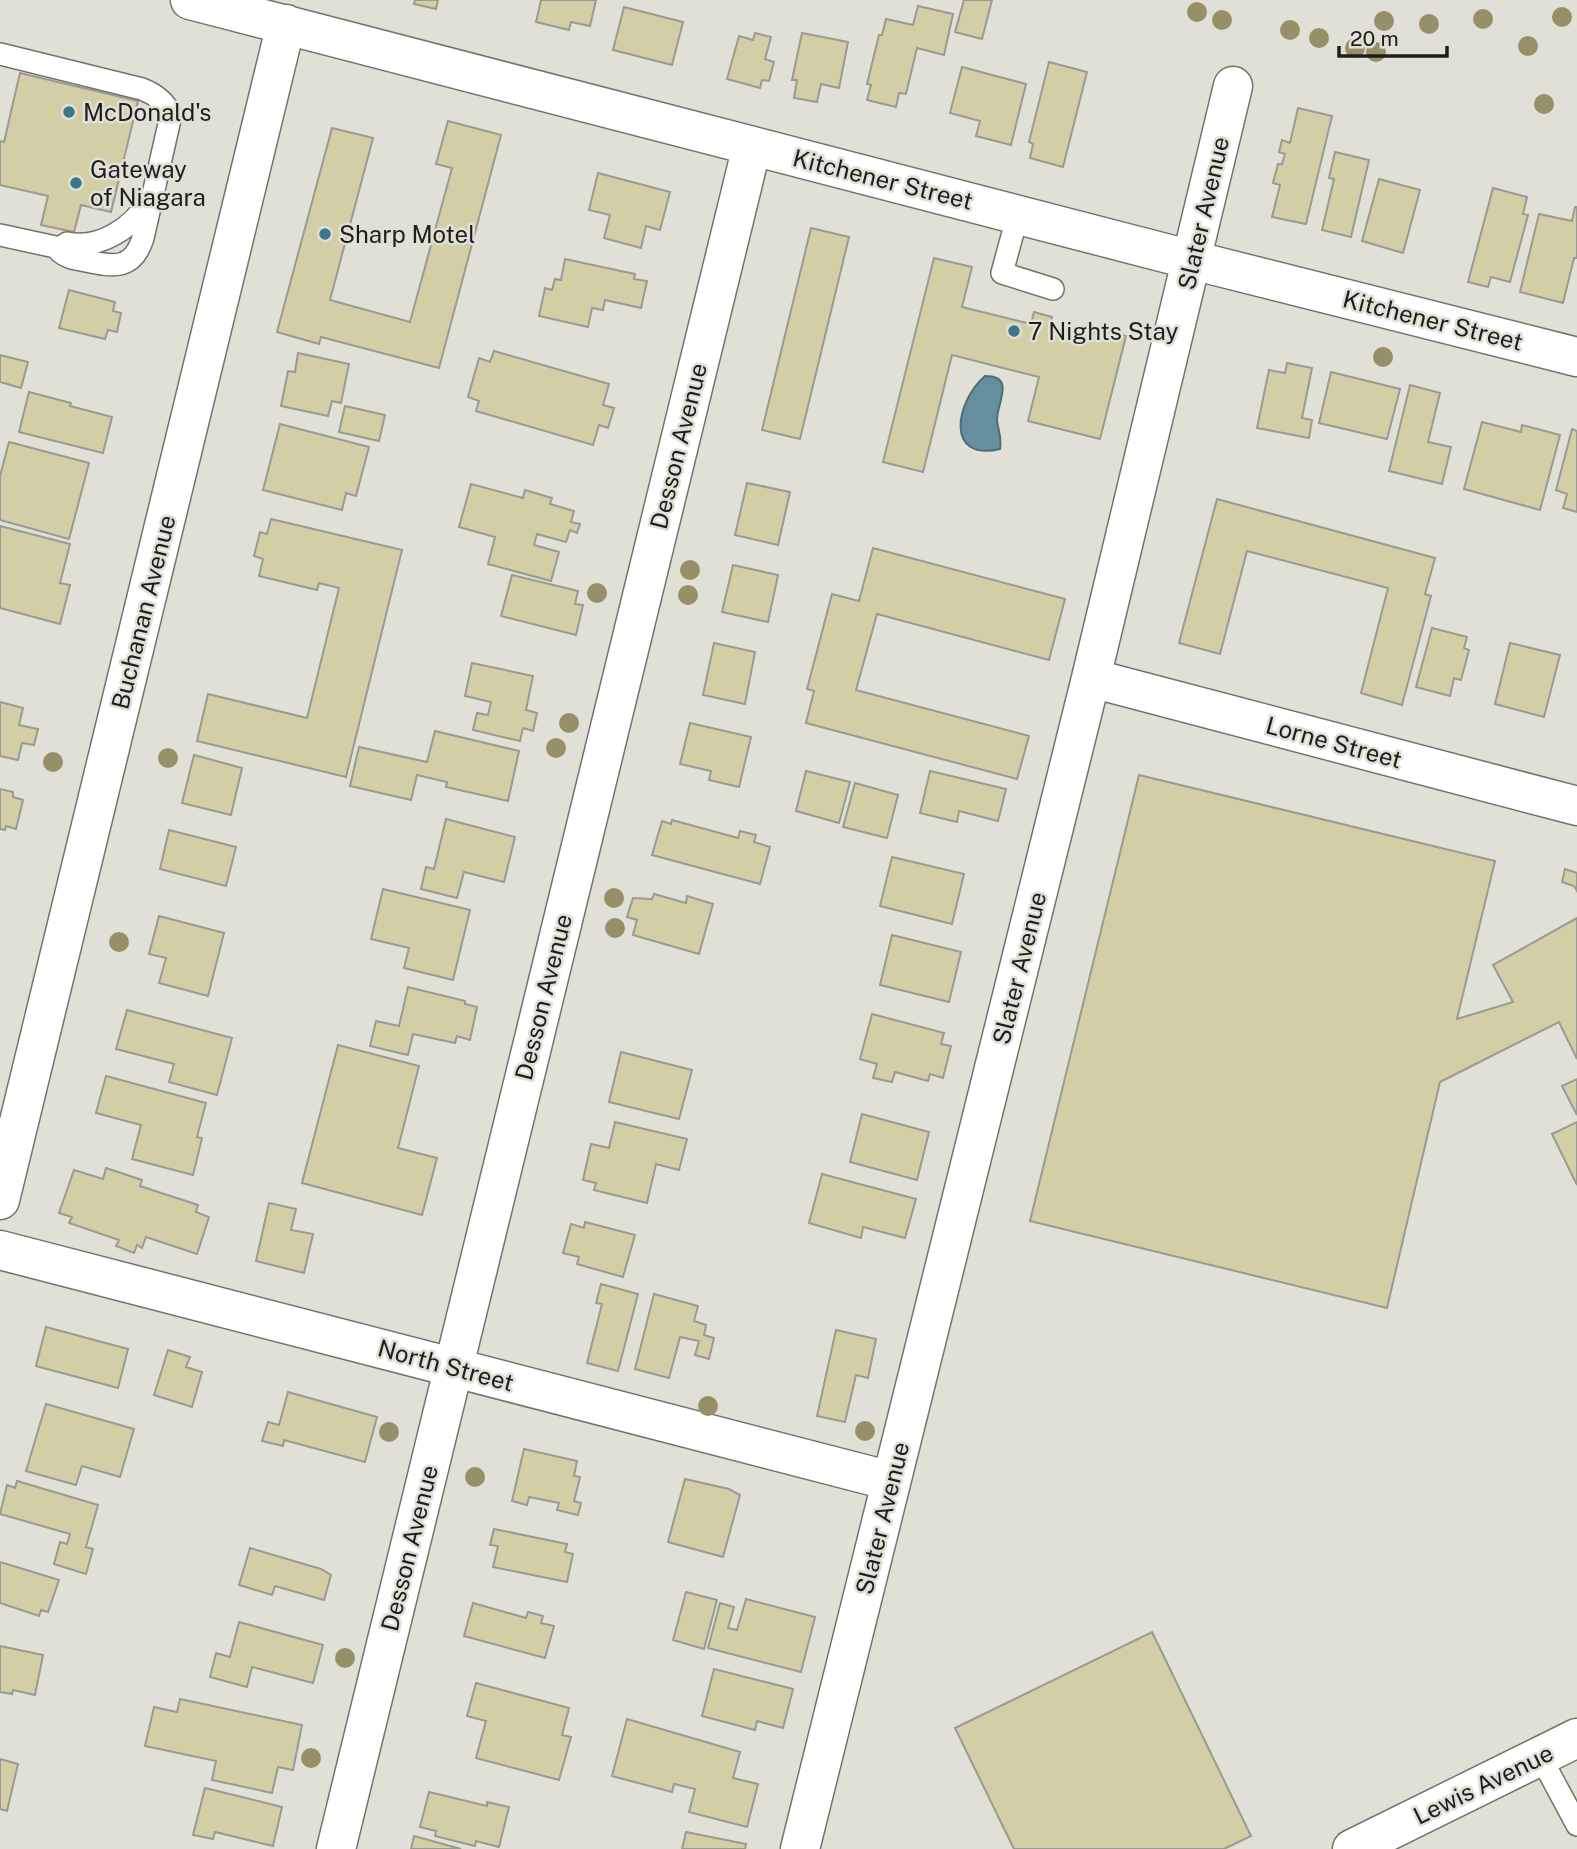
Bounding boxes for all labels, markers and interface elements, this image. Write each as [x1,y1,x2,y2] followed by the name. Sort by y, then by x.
[1339,14,1448,58] scale bar
[1350,26,1399,51] text: 20 m
[83,98,211,126] place label: McDonald's
[61,104,77,120] marker: McDonald's
[1172,134,1234,292] street label: Slater Avenue
[790,143,976,215] street label: Kitchener Street
[90,155,206,211] place label: Gateway of Niagara
[68,175,84,191] marker: Gateway of Niagara
[339,220,475,248] place label: Sharp Motel
[317,226,333,242] marker: Sharp Motel
[1340,284,1526,356] street label: Kitchener Street
[1028,317,1178,345] place label: 7 Nights Stay
[1006,323,1022,339] marker: 7 Nights Stay
[644,360,712,532] street label: Desson Avenue
[105,512,181,712] street label: Buchanan Avenue
[1263,710,1405,774] street label: Lorne Street
[987,889,1051,1047] street label: Slater Avenue
[509,911,577,1083] street label: Desson Avenue
[375,1333,517,1397] street label: North Street
[850,1439,914,1597] street label: Slater Avenue
[375,1462,443,1634] street label: Desson Avenue
[1409,1738,1557,1830] street label: Lewis Avenue

